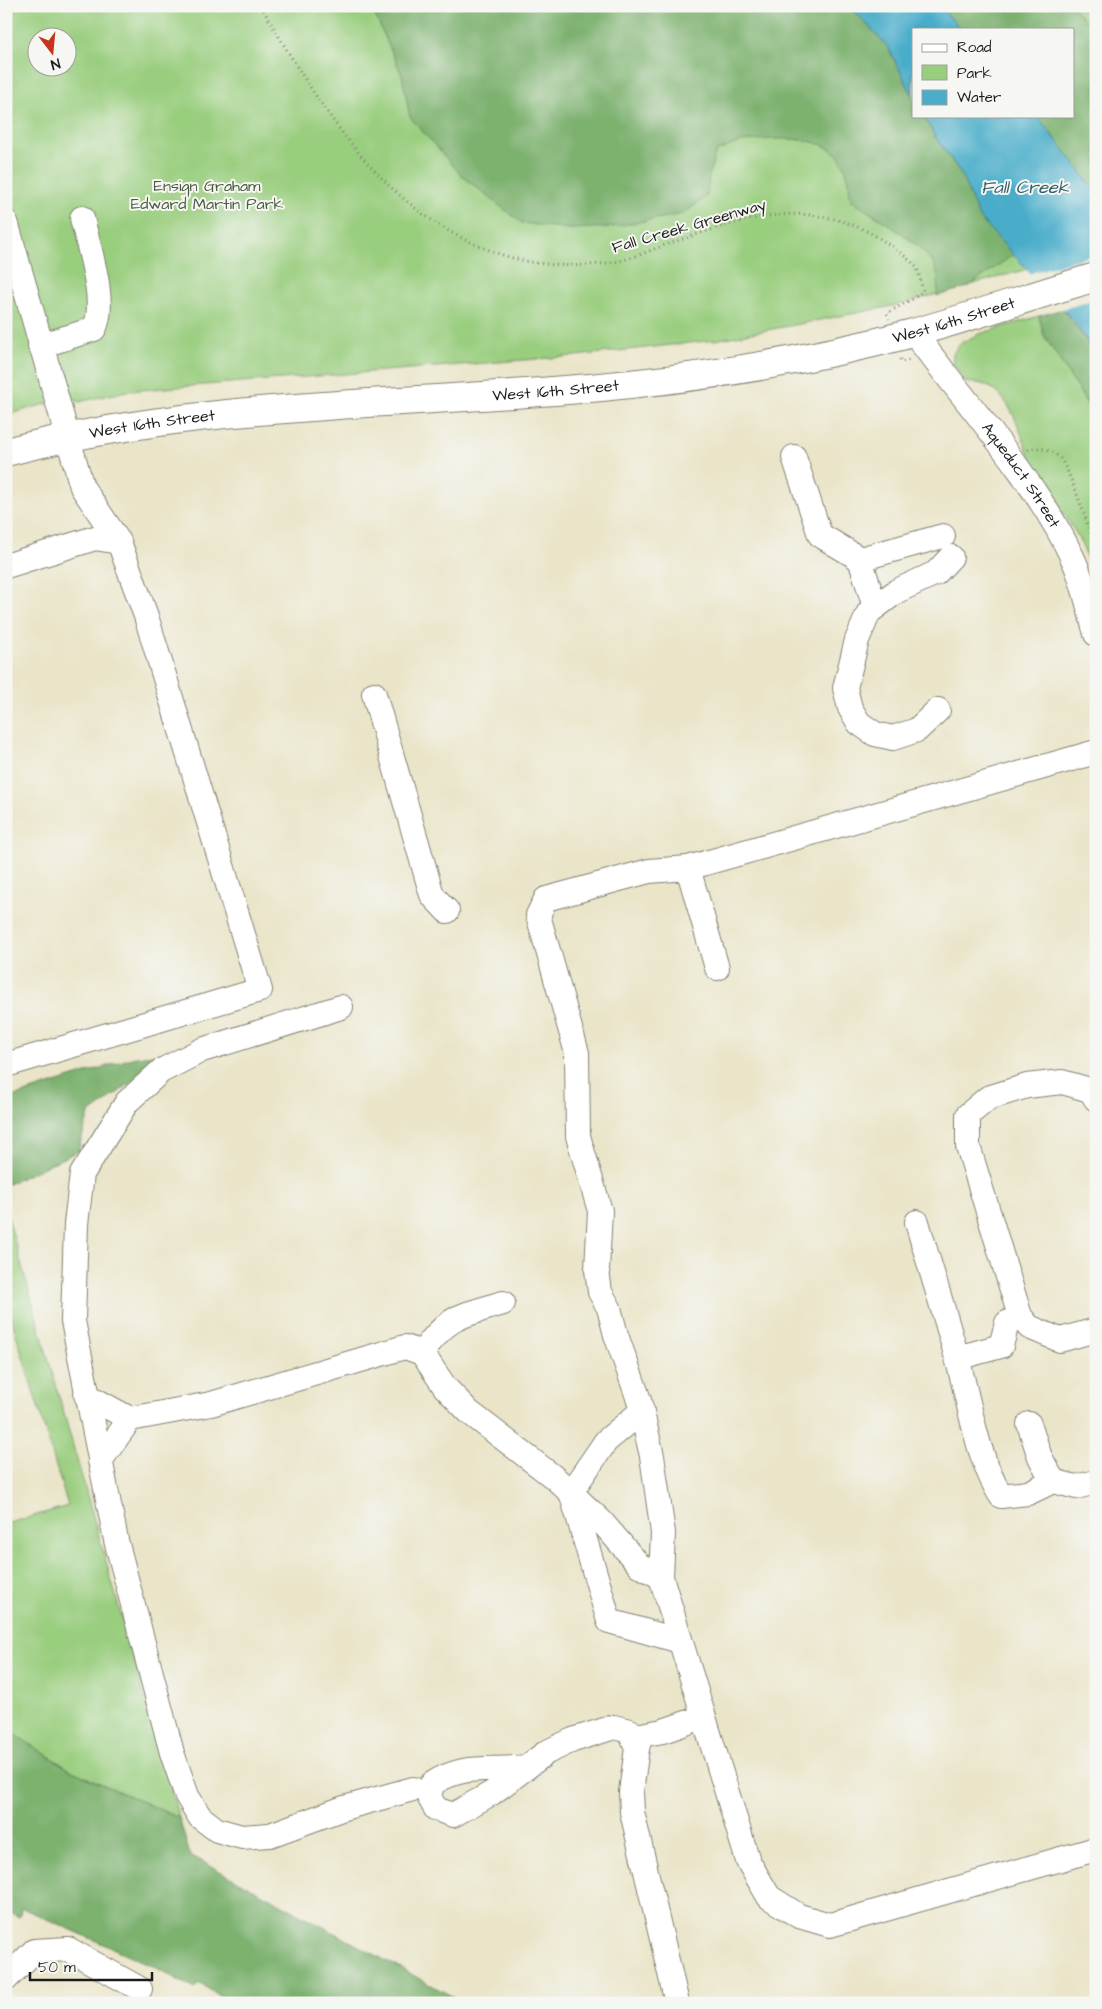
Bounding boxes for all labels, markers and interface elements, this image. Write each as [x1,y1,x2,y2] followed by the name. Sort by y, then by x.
[28,28,78,78] north arrow
[912,28,1074,118] legend
[957,37,992,58] text: Road
[48,53,62,74] text: N
[957,63,992,84] text: Park
[957,87,1001,108] text: Water
[131,175,284,215] park label: Ensign Graham Edward Martin Park
[981,175,1070,200] water label: Fall Creek
[609,193,769,260] street label: Fall Creek Greenway
[890,292,1018,349] street label: West 16th Street
[492,374,621,407] street label: West 16th Street
[88,404,217,444] street label: West 16th Street
[977,418,1066,532] street label: Aqueduct Street
[30,1949,152,1981] scale bar
[38,1957,76,1978] text: 50 m

